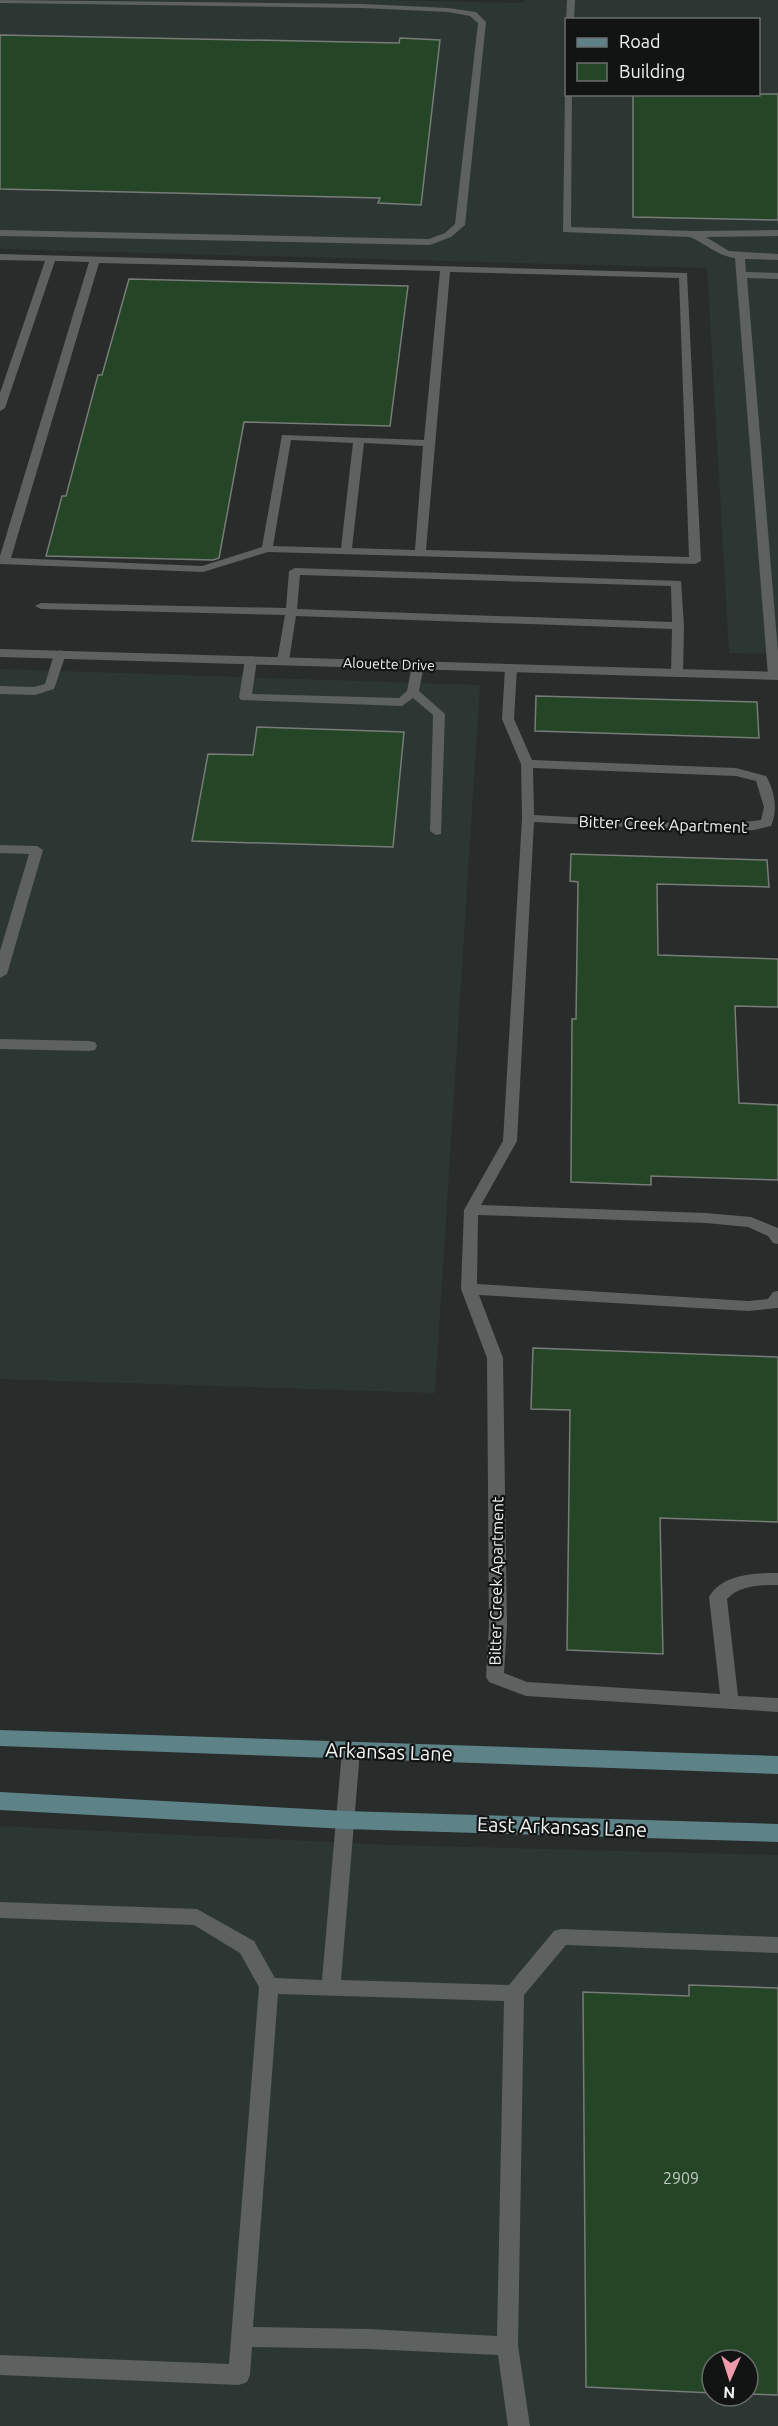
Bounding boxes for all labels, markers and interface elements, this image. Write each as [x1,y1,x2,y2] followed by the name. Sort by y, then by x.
[565,18,760,96] legend
[619,31,661,51] text: Road
[619,61,685,81] text: Building
[343,654,435,674] street label: Alouette Drive
[578,812,748,836] street label: Bitter Creek Apartment
[486,1496,506,1666] street label: Bitter Creek Apartment
[325,1738,453,1765] street label: Arkansas Lane
[477,1812,647,1841] street label: East Arkansas Lane
[663,2169,699,2187] house number: 2909
[700,2348,760,2408] north arrow
[723,2384,736,2402] text: N

